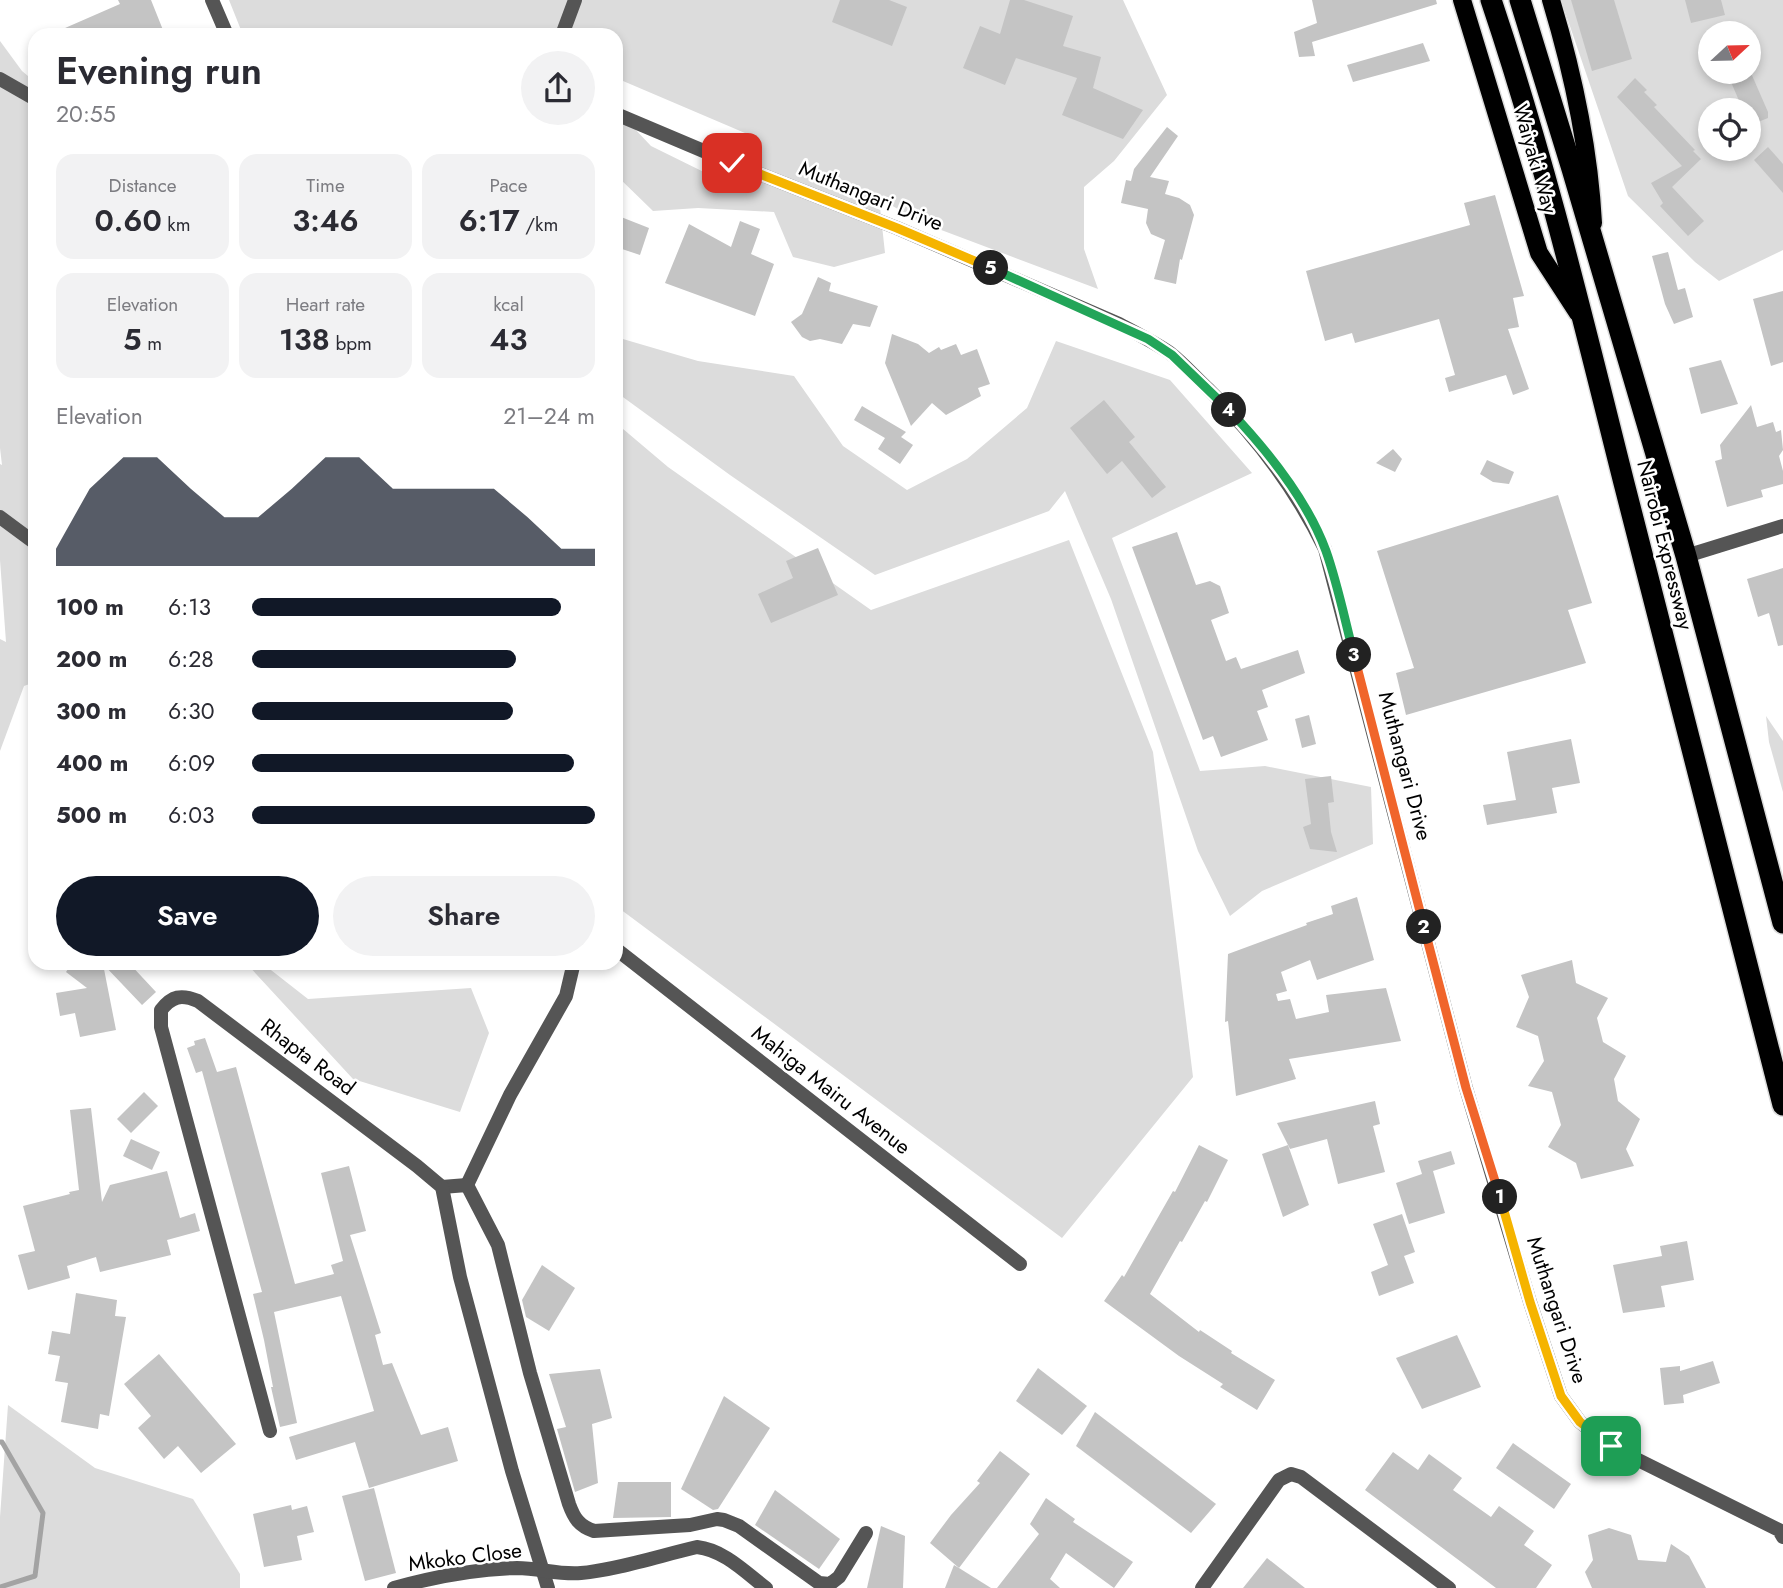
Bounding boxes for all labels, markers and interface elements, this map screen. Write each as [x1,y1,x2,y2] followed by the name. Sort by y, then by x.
[1698,21,1760,84] north arrow
[1698,21,1761,161] map controls
[56,43,262,98] text: Evening run
[521,51,595,125] button: share
[56,97,116,131] text: 20:55
[1698,98,1761,161] button: locate
[1505,101,1565,218] street label: Waiyaki Way
[702,133,762,193] pin
[713,144,751,182] icon: check
[794,153,948,239] street label: Muthangari Drive
[108,172,177,199] text: Distance
[306,172,345,199] text: Time
[490,172,527,199] text: Pace
[94,199,162,242] text: 0.60
[292,199,359,242] text: 3:46
[459,199,520,242] text: 6:17
[162,211,191,238] text: km
[520,211,558,238] text: /km
[974,250,1009,286] pin: 5
[984,254,997,281] text: 5
[107,291,178,318] text: Elevation
[286,291,365,318] text: Heart rate
[493,291,524,318] text: kcal
[123,318,142,361] text: 5
[279,318,330,361] text: 138
[490,318,527,361] text: 43
[142,330,162,357] text: m
[330,330,372,357] text: bpm
[1212,392,1246,428] pin: 4
[1222,396,1235,423] text: 4
[56,399,143,433] text: Elevation
[503,399,595,433] text: 21–24 m
[1629,457,1701,634] street label: Nairobi Expressway
[56,590,124,624] text: 100 m
[168,590,211,624] text: 6:13
[1336,638,1372,672] pin: 3
[1348,641,1359,668] text: 3
[56,642,127,676] text: 200 m
[168,642,214,676] text: 6:28
[1371,688,1439,844] street label: Muthangari Drive
[56,694,127,728] text: 300 m
[168,694,215,728] text: 6:30
[56,746,128,780] text: 400 m
[168,746,215,780] text: 6:09
[56,798,127,832] text: 500 m
[168,798,215,832] text: 6:03
[56,876,319,956] button: Save
[333,876,595,956] button: Share
[1406,909,1442,944] pin: 2
[1417,913,1430,940] text: 2
[254,1011,362,1103] street label: Rhapta Road
[745,1018,917,1162] street label: Mahiga Mairu Avenue
[1482,1180,1518,1214] pin: 1
[1495,1183,1504,1210] text: 1
[1519,1233,1595,1388] street label: Muthangari Drive
[1581,1416,1641,1476] pin
[1592,1427,1630,1465] icon: arrive
[407,1535,524,1579] street label: Mkoko Close

